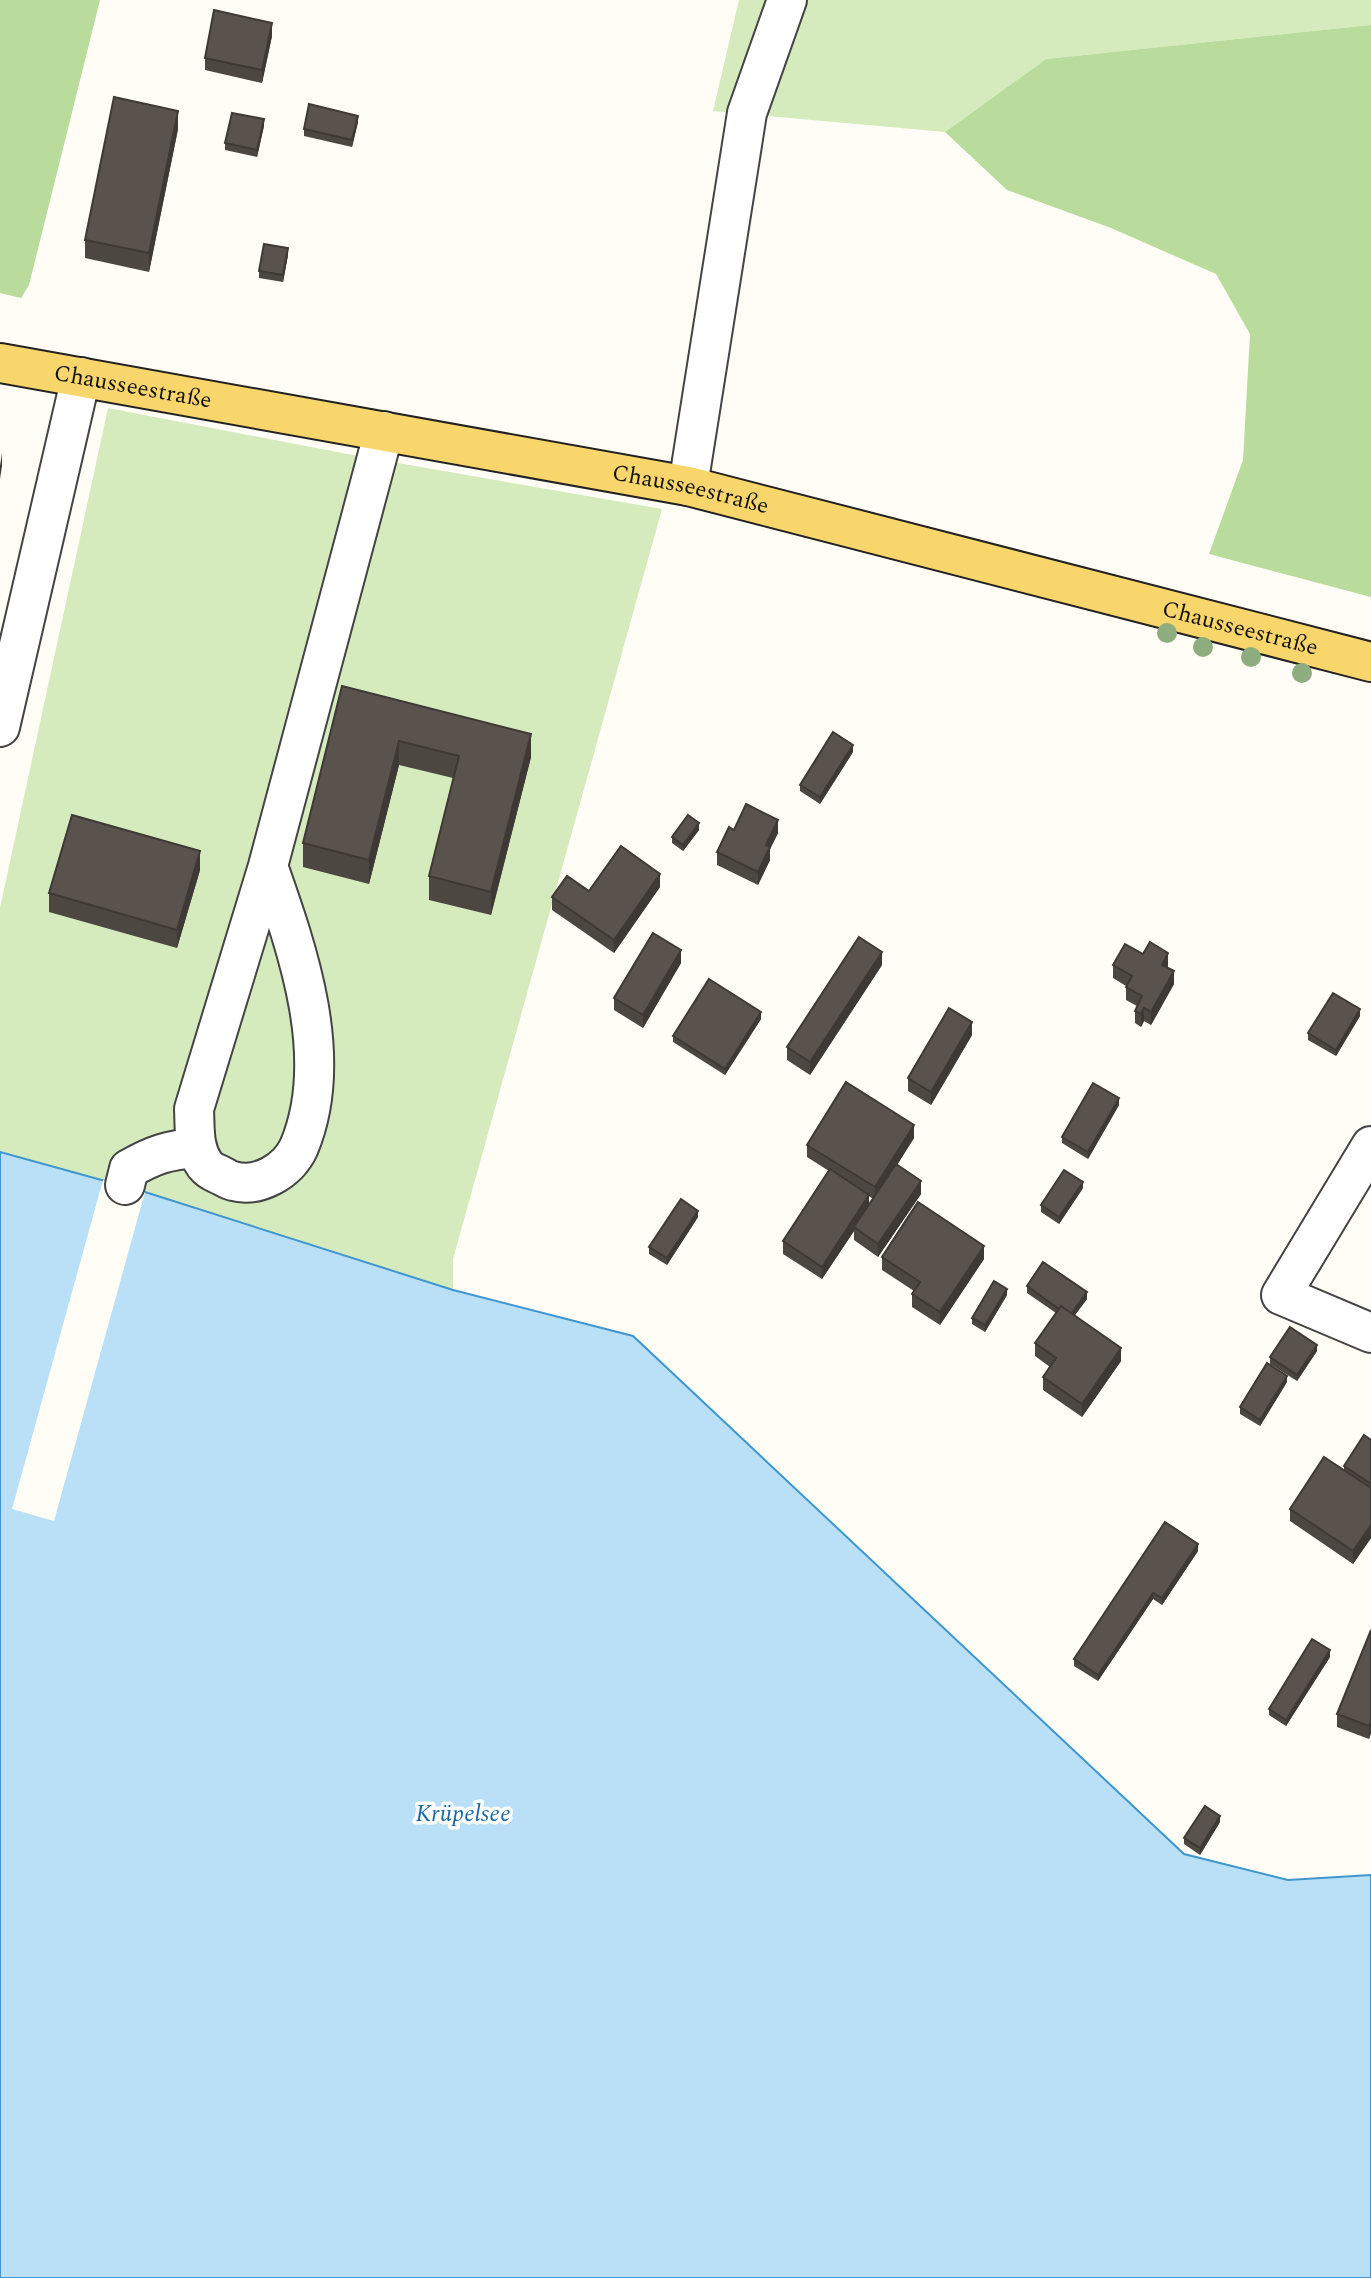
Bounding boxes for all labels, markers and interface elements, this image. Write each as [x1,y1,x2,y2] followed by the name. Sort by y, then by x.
[51,355,215,418] street label: Chausseestraße
[609,455,773,524] street label: Chausseestraße
[1158,591,1322,665] street label: Chausseestraße
[415,1796,511,1832] water label: Krüpelsee

